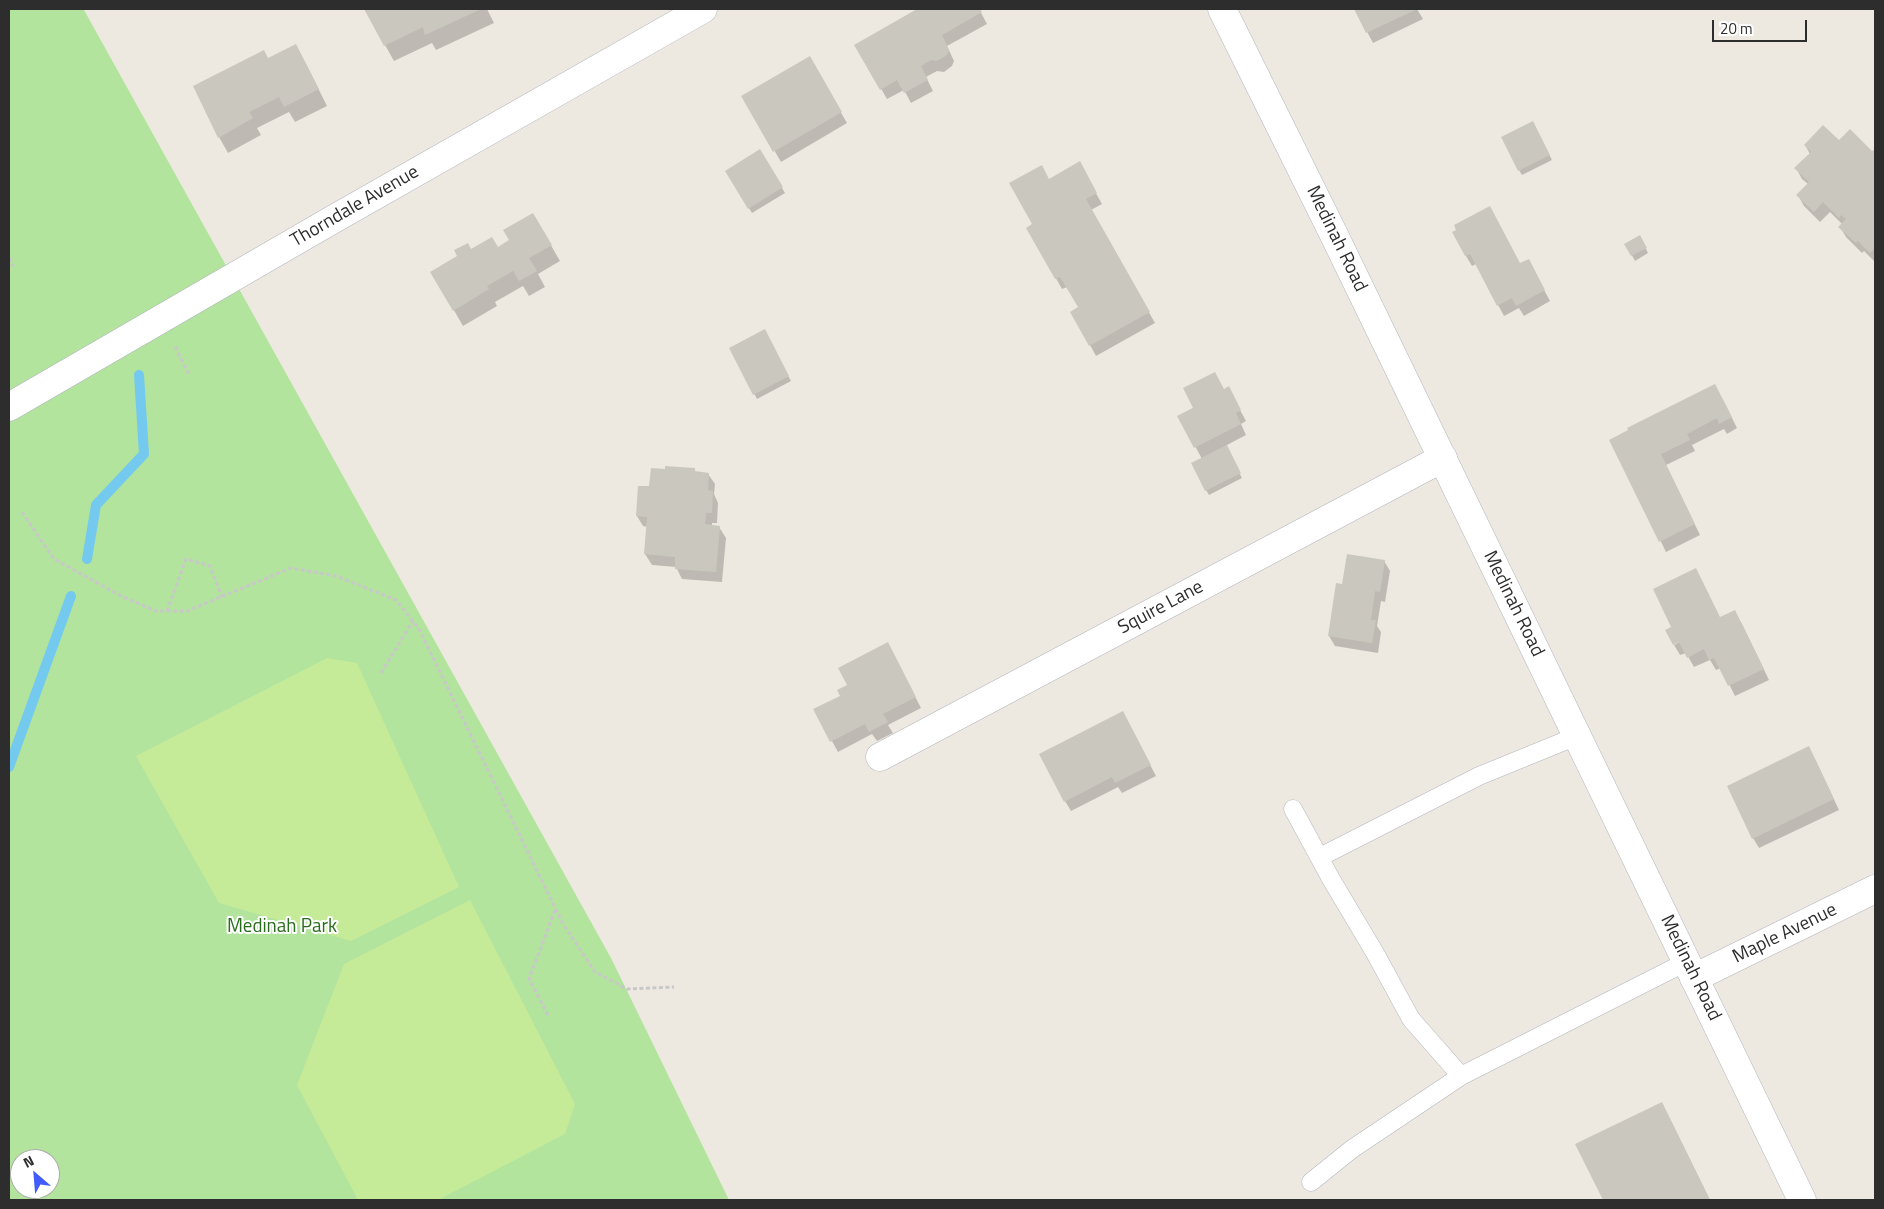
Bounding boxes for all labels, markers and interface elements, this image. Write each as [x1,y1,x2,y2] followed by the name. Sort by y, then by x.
[1714,10,1809,42] scale bar
[1720,17,1753,40] text: 20 m
[287,161,423,253] street label: Thorndale Avenue
[1301,182,1371,296] street label: Medinah Road
[1478,547,1548,661] street label: Medinah Road
[1115,576,1207,640] street label: Squire Lane
[1729,899,1841,969] street label: Maple Avenue
[1655,911,1725,1025] street label: Medinah Road
[227,916,337,938] park label: Medinah Park
[10,1149,60,1199] north arrow
[19,1150,37,1173] text: N

